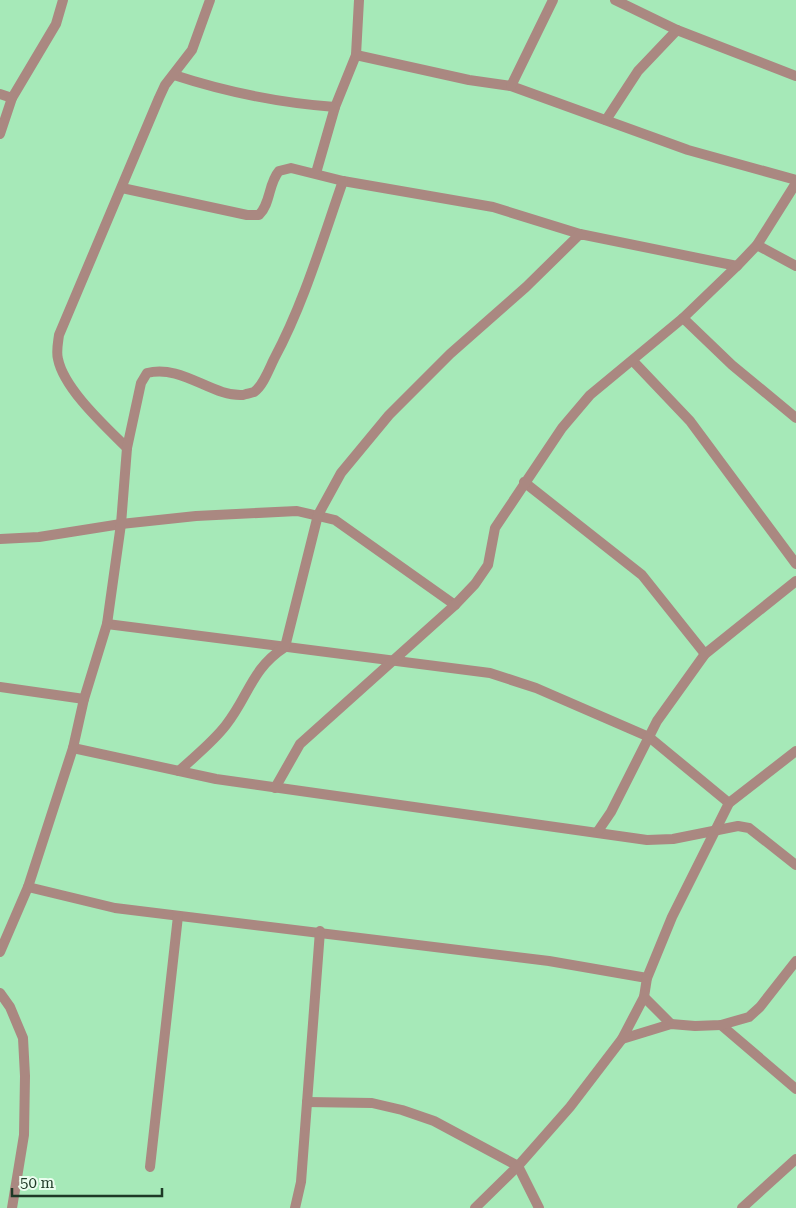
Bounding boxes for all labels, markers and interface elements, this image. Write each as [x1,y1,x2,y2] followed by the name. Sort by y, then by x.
[12,1166,162,1198] scale bar
[20,1174,55,1192] text: 50 m

